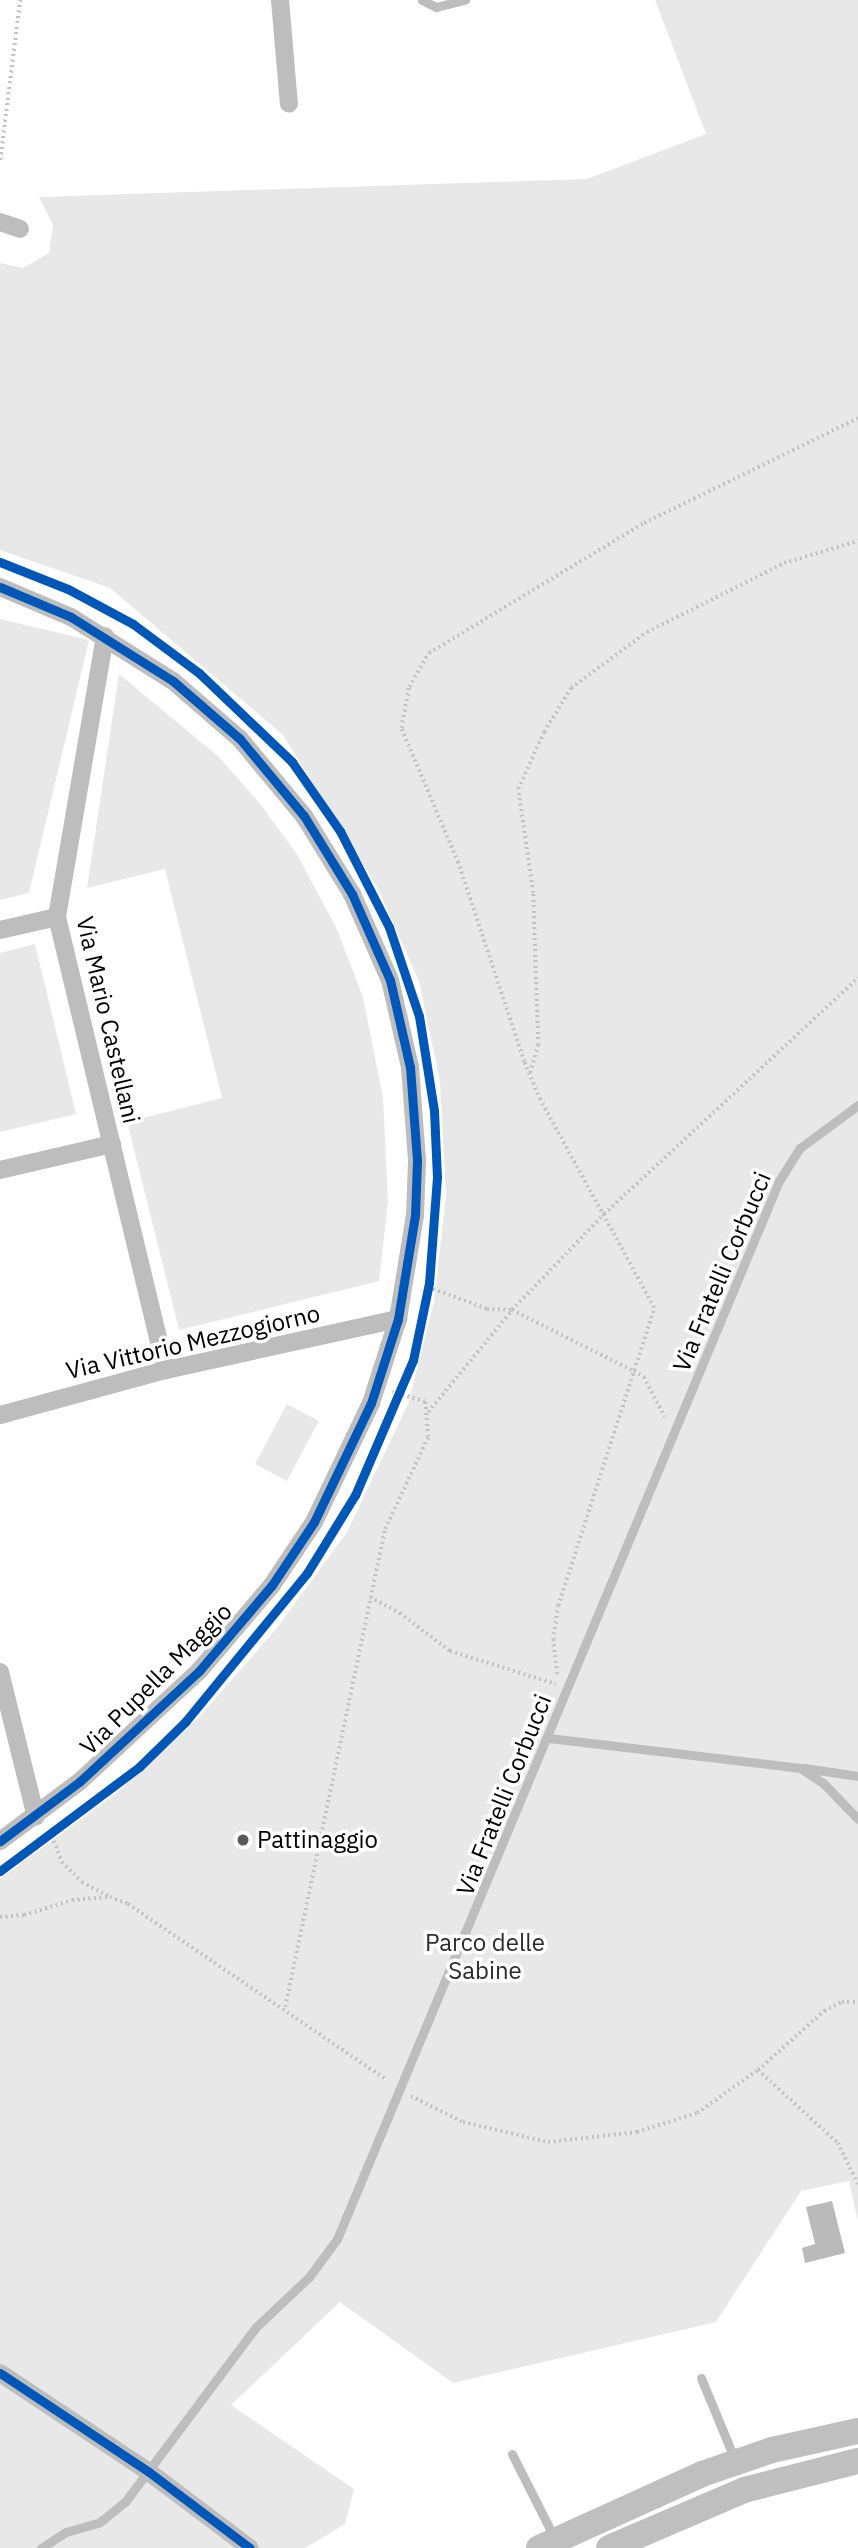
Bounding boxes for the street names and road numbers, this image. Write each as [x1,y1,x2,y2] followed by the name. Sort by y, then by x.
[70,914,146,1126] street label: Via Mario Castellani
[667,1168,777,1376] street label: Via Fratelli Corbucci
[63,1299,323,1385] street label: Via Vittorio Mezzogiorno
[74,1597,238,1761] street label: Via Pupella Maggio
[450,1690,558,1900] street label: Via Fratelli Corbucci

